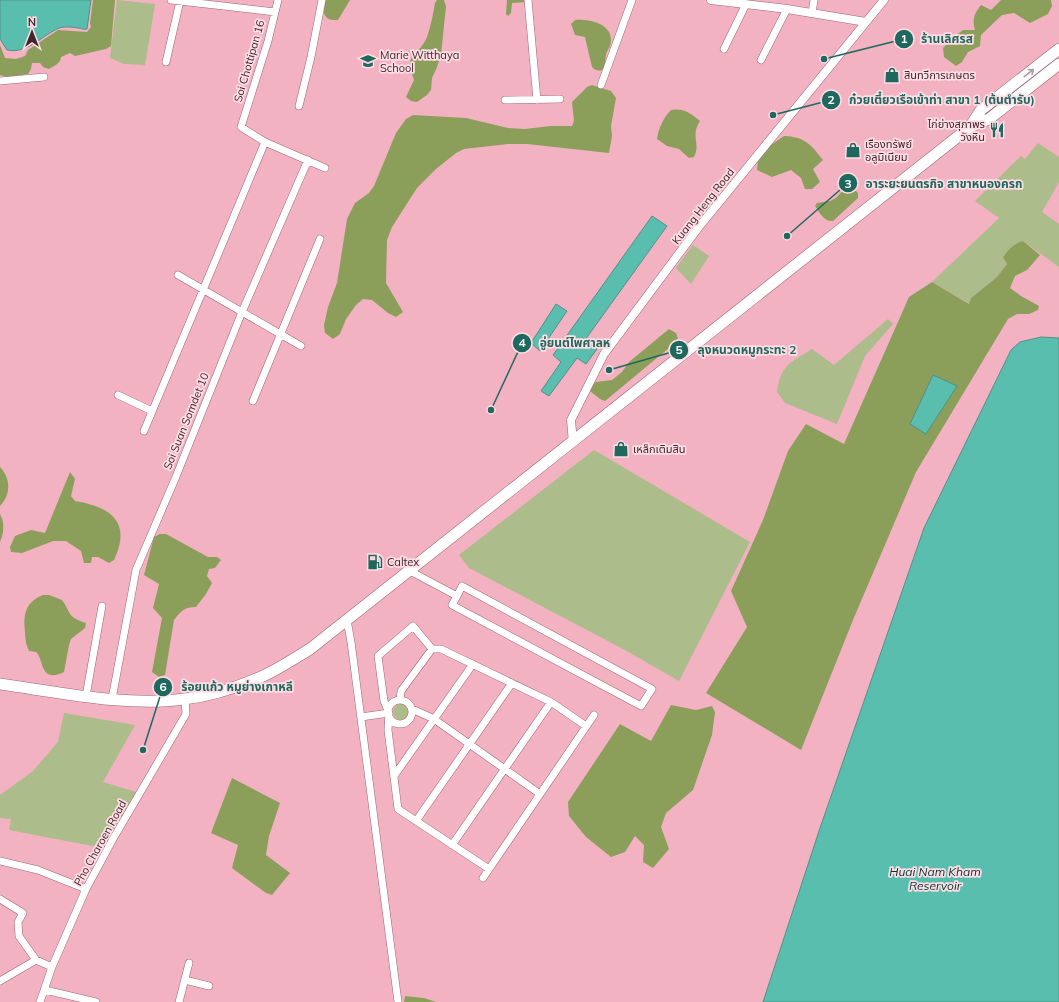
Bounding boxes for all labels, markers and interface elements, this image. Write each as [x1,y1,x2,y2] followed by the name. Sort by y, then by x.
[12,12,52,52] north arrow
[28,15,36,29] text: N
[231,18,268,104] street label: Soi Chottipan 16
[894,27,981,51] callout: ร้านเลิศรส
[900,31,908,46] text: 1
[921,31,973,46] text: ร้านเลิศรส
[380,48,459,75] place label: Marie Witthaya School
[359,52,377,70] school or university icon: Marie Witthaya School
[883,66,901,84] shop icon: สินทวีการเกษตร
[904,68,975,82] place label: สินทวีการเกษตร
[1023,69,1034,77] one-way arrow
[821,88,1043,112] callout: ก๋วยเตี๋ยวเรือเข้าท่า สาขา 1 (ต้นตำรับ)
[849,91,1035,107] text: ก๋วยเตี๋ยวเรือเข้าท่า สาขา 1 (ต้นตำรับ)
[827,92,835,107] text: 2
[927,117,985,144] place label: ไก่ย่างสุภาพร วังหิน
[988,121,1006,139] restaurant icon: ไก่ย่างสุภาพร วังหิน
[865,137,912,164] place label: เรืองทรัพย์ อลูมิเนียม
[844,141,862,159] shop icon: เรืองทรัพย์ อลูมิเนียม
[669,165,737,247] street label: Kuang Heng Road
[838,171,1031,195] callout: อาระยะยนตรกิจ สาขาหนองครก
[844,176,852,191] text: 3
[866,176,1022,191] text: อาระยะยนตรกิจ สาขาหนองครก
[512,331,618,355] callout: อู่ยนต์ไพศาลห
[518,335,526,350] text: 4
[540,335,610,351] text: อู่ยนต์ไพศาลห
[669,338,804,362] callout: ลุงหนวดหมูกระทะ 2
[675,342,683,357] text: 5
[698,342,796,358] text: ลุงหนวดหมูกระทะ 2
[160,370,212,471] street label: Soi Suan Somdet 10
[612,440,630,458] shop icon: เหล็กเติมสิน
[633,442,686,456] place label: เหล็กเติมสิน
[366,553,384,571] fuel station icon: Caltex
[387,555,419,569] place label: Caltex
[153,675,301,699] callout: ร้อยแก้ว หมูย่างเกาหลี
[159,679,167,694] text: 6
[181,679,293,695] text: ร้อยแก้ว หมูย่างเกาหลี
[71,798,129,888] street label: Pho Charoen Road
[889,864,981,893] water label: Huai Nam Kham Reservoir

